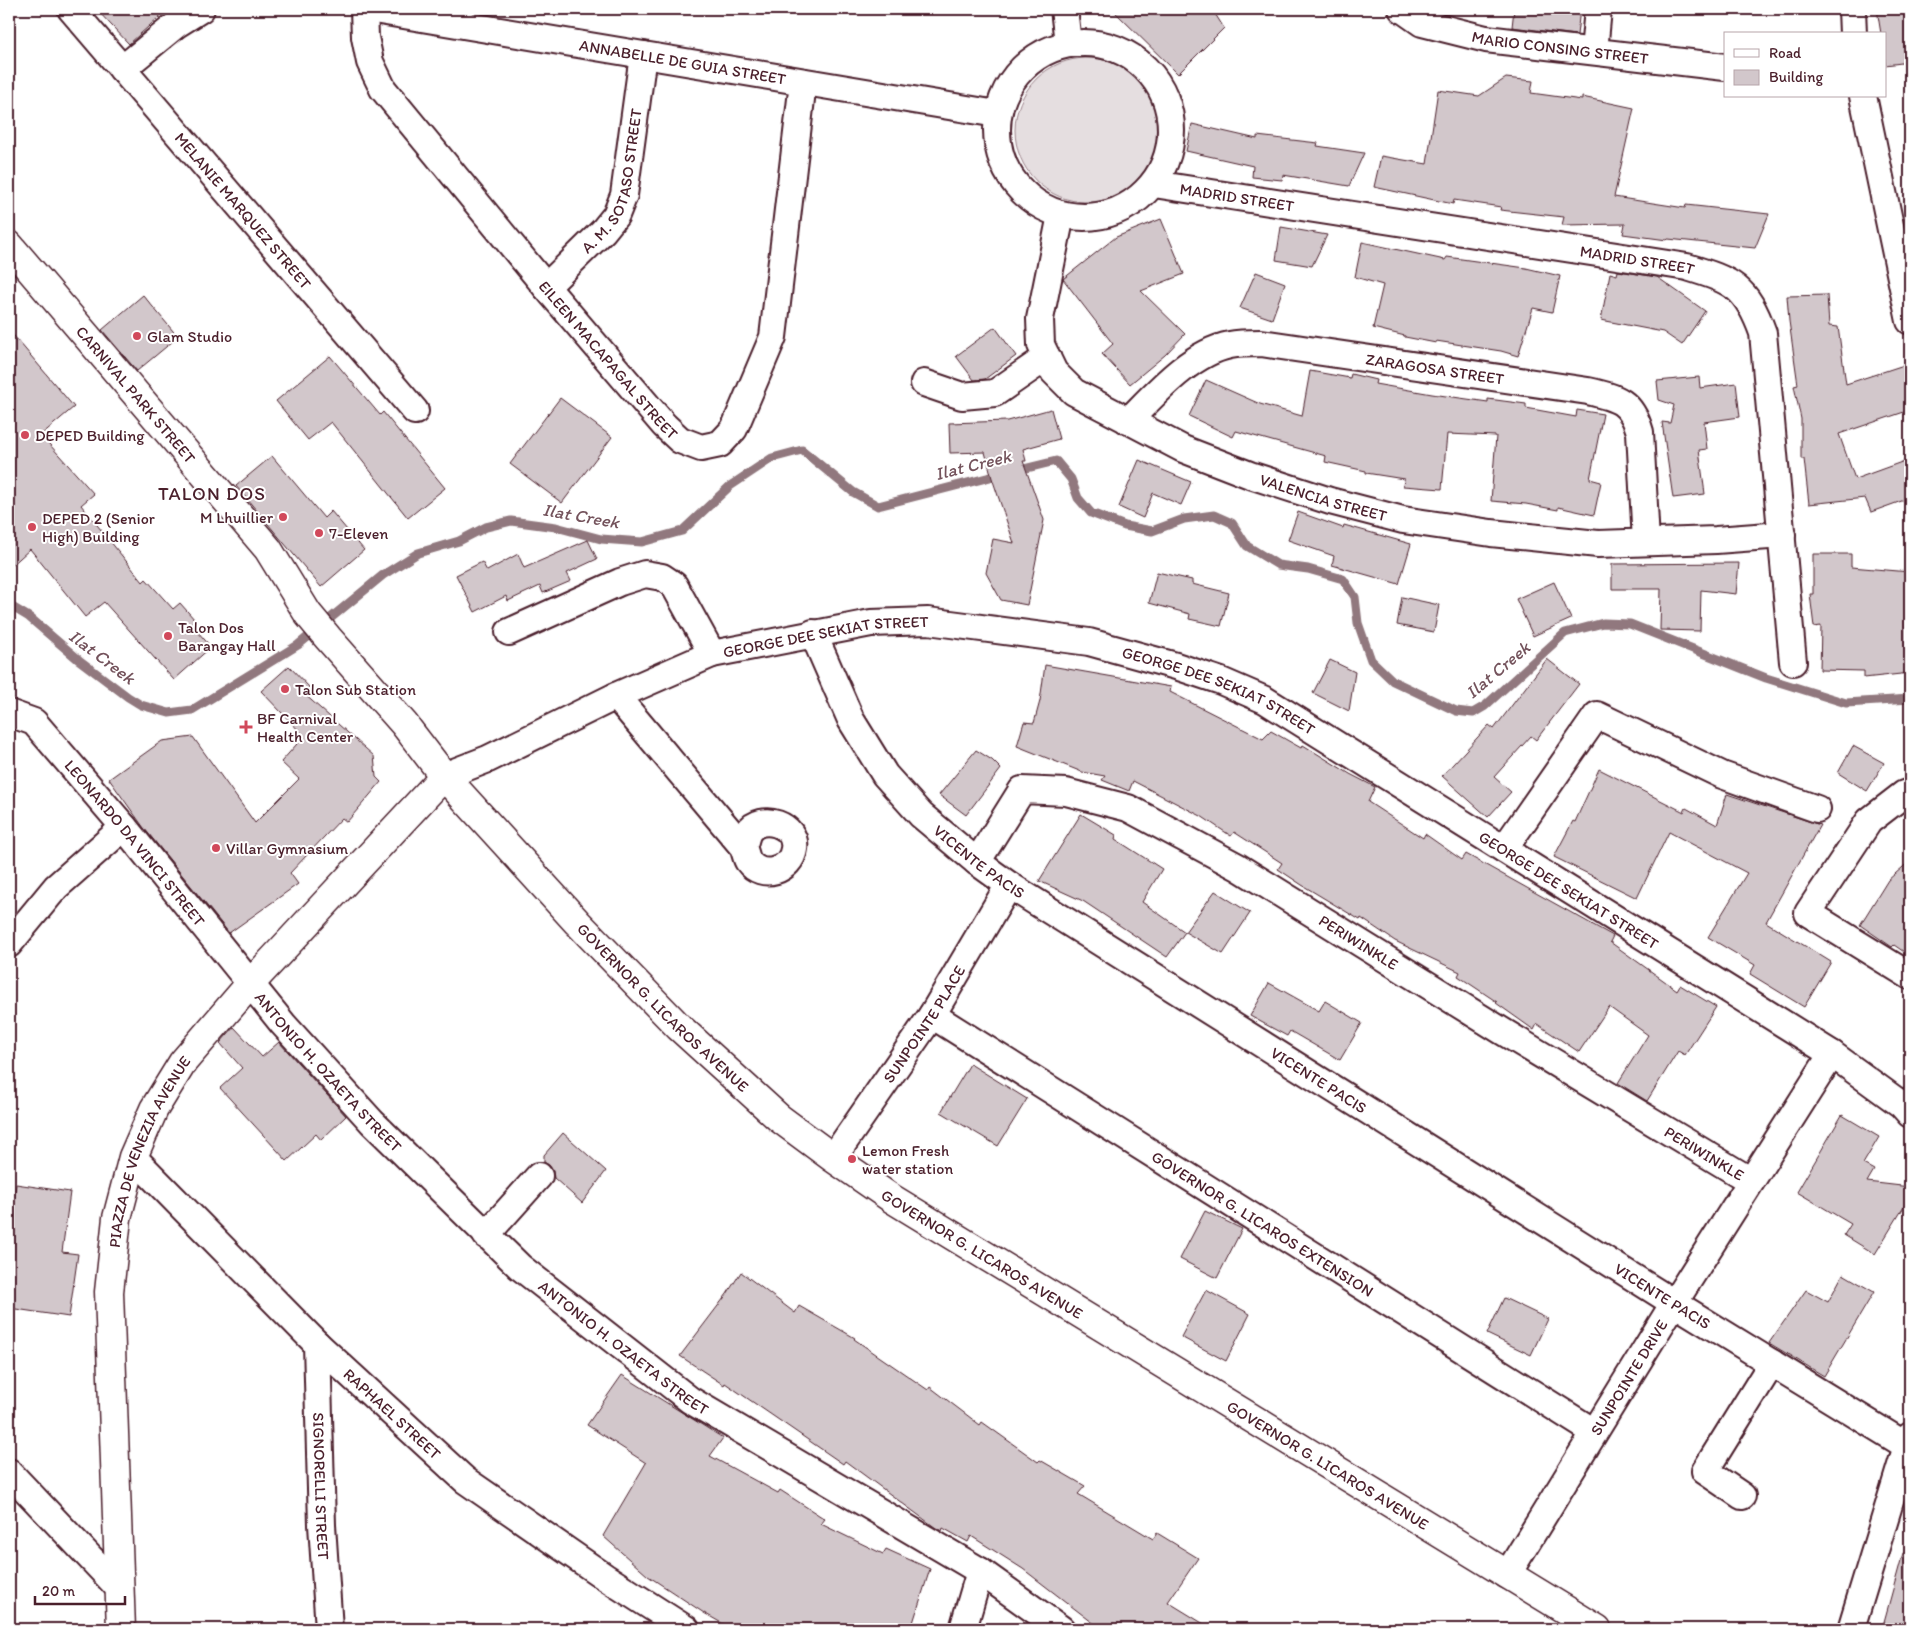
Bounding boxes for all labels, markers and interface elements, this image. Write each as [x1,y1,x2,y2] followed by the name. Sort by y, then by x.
[1470,27,1650,68] street label: MARIO CONSING STREET
[1724,32,1886,98] legend
[578,35,787,89] street label: ANNABELLE DE GUIA STREET
[1769,44,1802,62] text: Road
[1769,68,1823,86] text: Building
[577,107,646,257] street label: A. M. SOTASO STREET
[171,129,315,293] street label: MELANIE MARQUEZ STREET
[1178,179,1295,216] street label: MADRID STREET
[1579,241,1697,279] street label: MADRID STREET
[535,277,682,443] street label: EILEEN MACAPAGAL STREET
[72,322,200,467] street label: CARNIVAL PARK STREET
[147,327,232,346] place label: Glam Studio
[131,330,143,342] marker: Glam Studio
[1365,350,1505,389] street label: ZARAGOSA STREET
[35,426,145,445] place label: DEPED Building
[19,429,31,441] marker: DEPED Building
[933,445,1015,485] water label: Ilat Creek
[1257,470,1389,525] street label: VALENCIA STREET
[158,482,266,505] district label: TALON DOS
[541,498,623,534] water label: Ilat Creek
[200,508,274,527] place label: M Lhuillier
[42,509,155,546] place label: DEPED 2 (Senior High) Building
[277,511,289,523] marker: M Lhuillier
[26,521,38,533] marker: DEPED 2 (Senior High) Building
[329,524,388,543] place label: 7-Eleven
[313,527,325,539] marker: 7-Eleven
[721,612,929,662] street label: GEORGE DEE SEKIAT STREET
[178,618,276,655] place label: Talon Dos Barangay Hall
[65,625,141,690] water label: Ilat Creek
[162,630,174,642] marker: Talon Dos Barangay Hall
[1461,636,1536,703] water label: Ilat Creek
[1120,643,1319,739] street label: GEORGE DEE SEKIAT STREET
[295,680,416,699] place label: Talon Sub Station
[279,683,291,695] marker: Talon Sub Station
[257,709,354,746] place label: BF Carnival Health Center
[239,720,253,734] marker: BF Carnival Health Center
[61,756,209,930] street label: LEONARDO DA VINCI STREET
[930,821,1028,903] street label: VICENTE PACIS
[1475,827,1662,953] street label: GEORGE DEE SEKIAT STREET
[226,839,348,858] place label: Villar Gymnasium
[210,842,222,854] marker: Villar Gymnasium
[1315,911,1402,974] street label: PERIWINKLE
[573,919,753,1096] street label: GOVERNOR G. LICAROS AVENUE
[879,962,969,1087] street label: SUNPOINTE PLACE
[251,988,406,1156] street label: ANTONIO H. OZAETA STREET
[1267,1043,1370,1117] street label: VICENTE PACIS
[105,1052,194,1249] street label: PIAZZA DE VENEZIA AVENUE
[1661,1122,1748,1185] street label: PERIWINKLE
[862,1141,953,1178] place label: Lemon Fresh water station
[1148,1147,1377,1301] street label: GOVERNOR G. LICAROS EXTENSION
[846,1153,858,1165] marker: Lemon Fresh water station
[877,1185,1087,1323] street label: GOVERNOR G. LICAROS AVENUE
[1611,1259,1714,1333] street label: VICENTE PACIS
[535,1276,712,1419] street label: ANTONIO H. OZAETA STREET
[1586,1316,1672,1439] street label: SUNPOINTE DRIVE
[340,1364,445,1463] street label: RAPHAEL STREET
[1223,1396,1432,1534] street label: GOVERNOR G. LICAROS AVENUE
[309,1412,333,1560] street label: SIGNORELLI STREET
[35,1573,125,1605] scale bar
[42,1582,76,1600] text: 20 m

